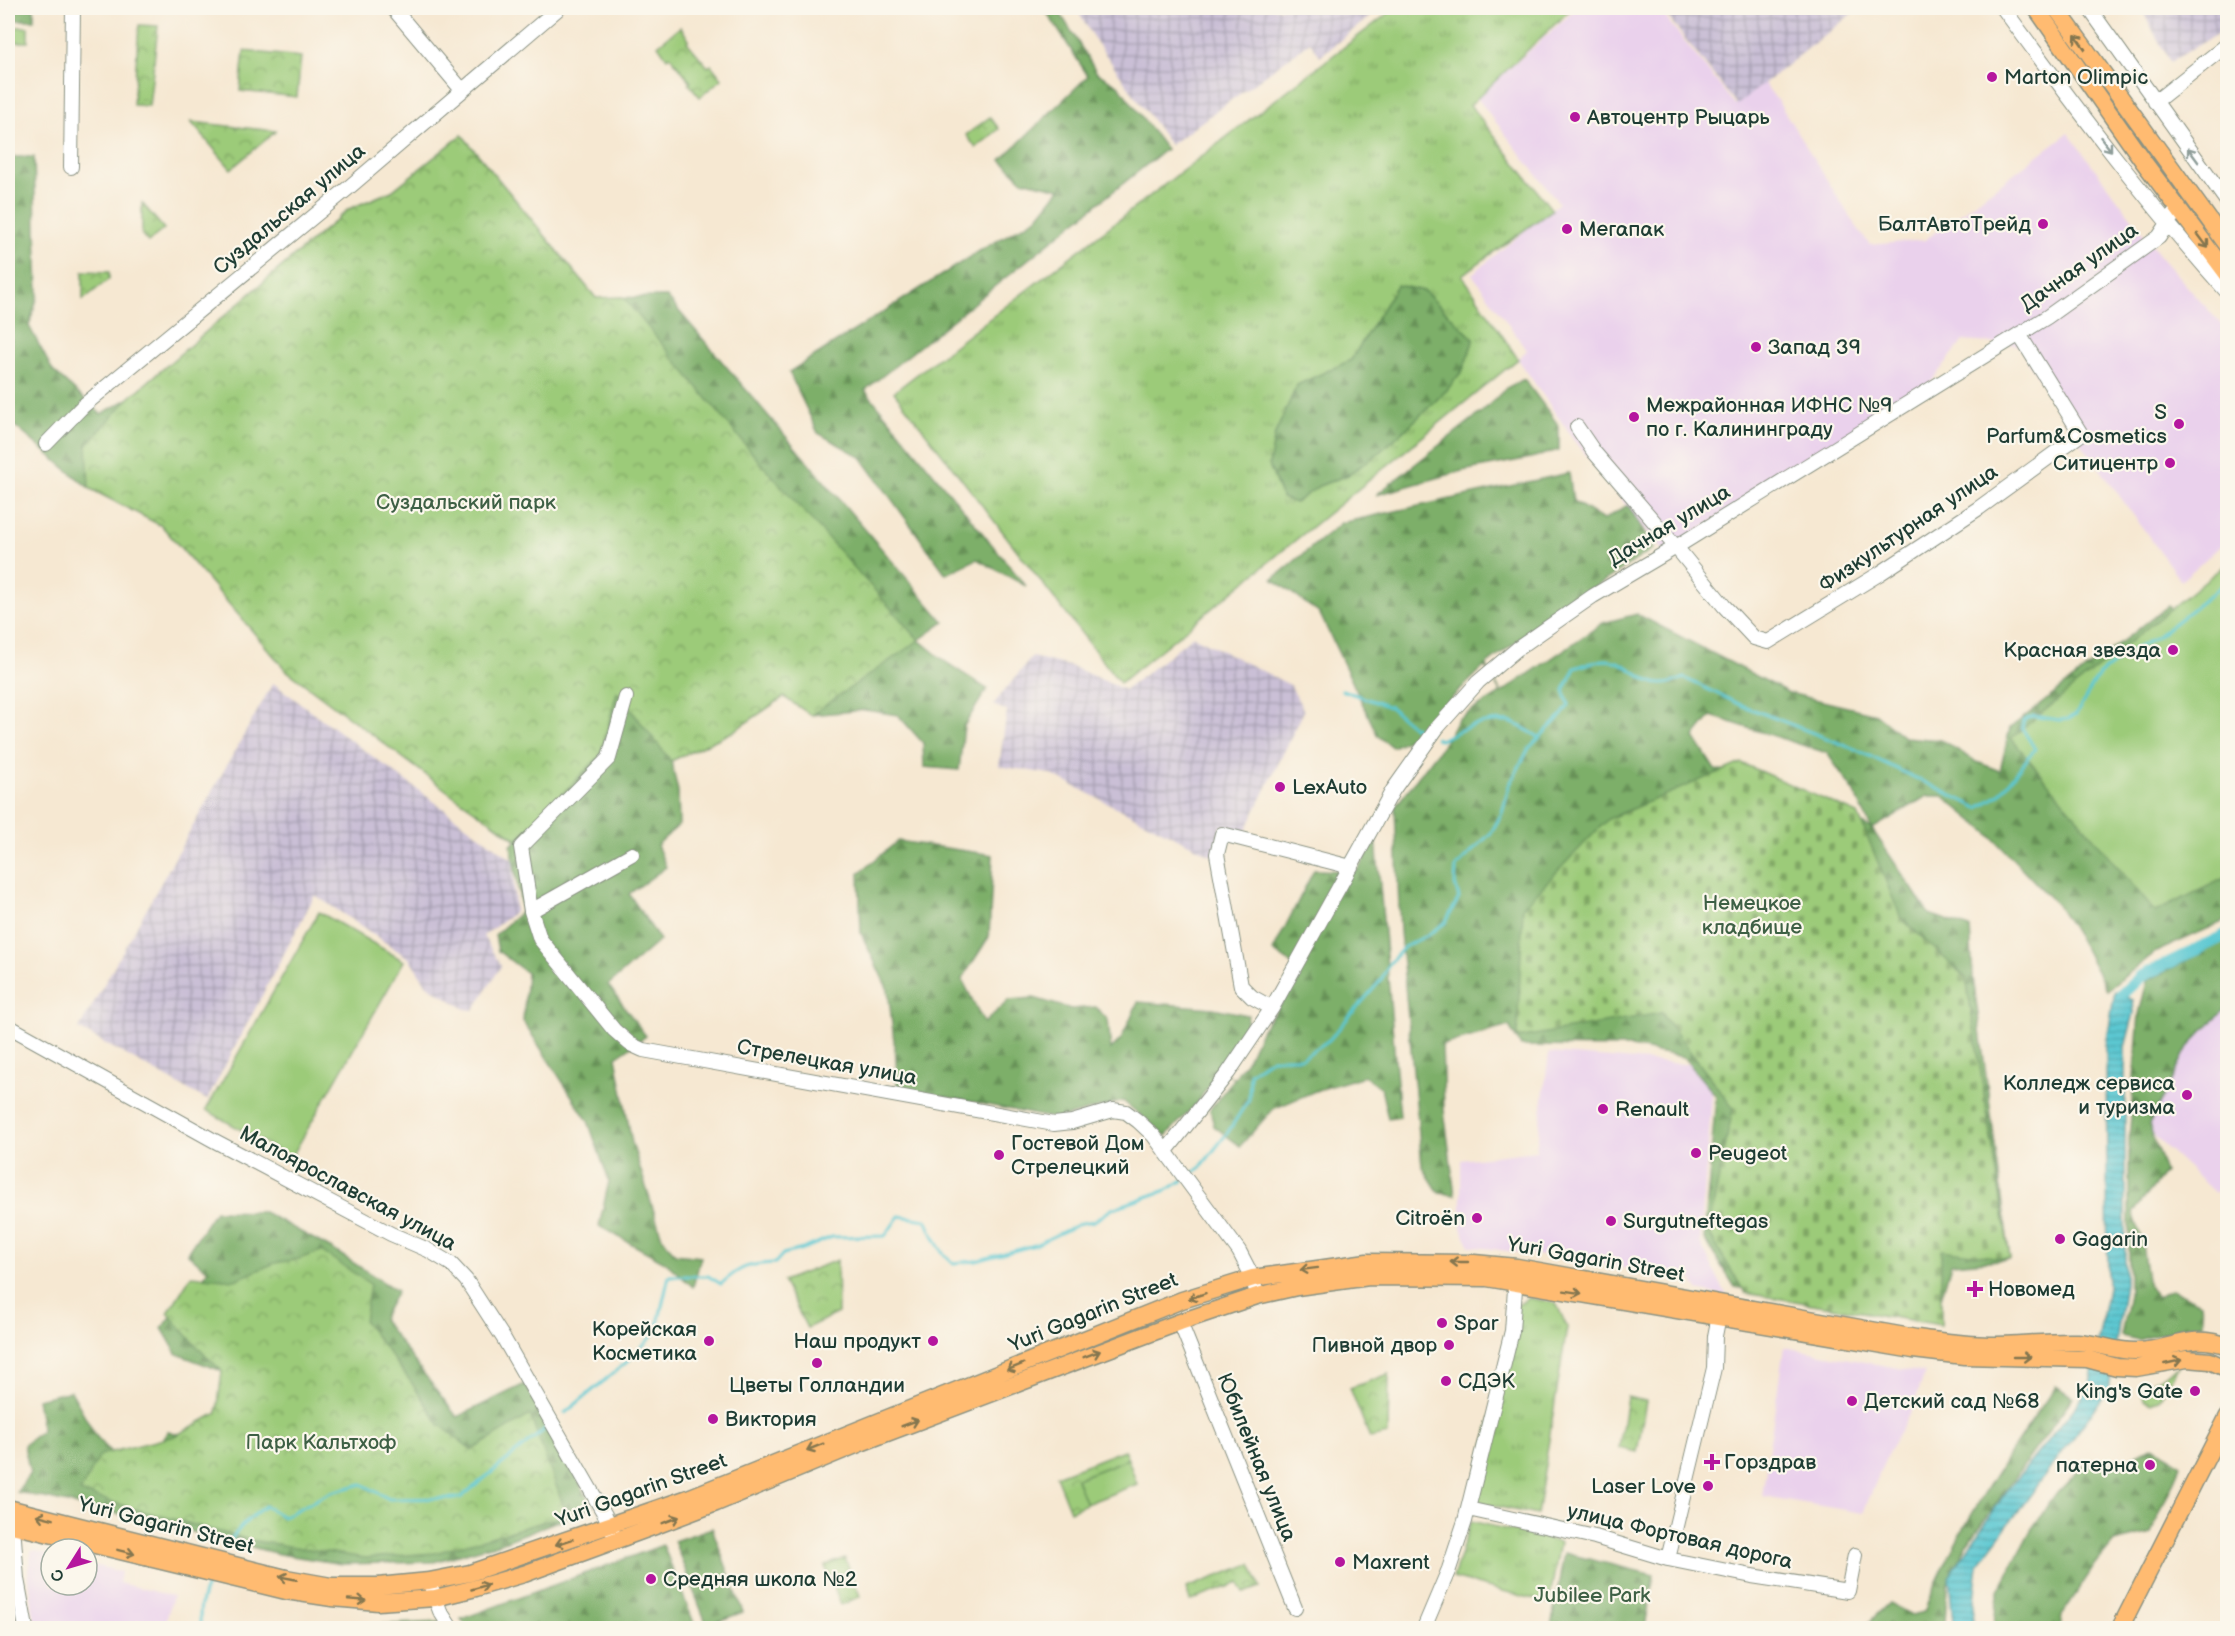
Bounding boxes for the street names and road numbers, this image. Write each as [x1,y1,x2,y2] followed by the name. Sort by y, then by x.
[208,138,371,280] street label: Суздальская улица
[2016,217,2143,317] street label: Дачная улица
[1814,459,2003,598] street label: Физкультурная улица
[1604,479,1735,572] street label: Дачная улица
[735,1034,919,1091] street label: Стрелецкая улица
[235,1121,461,1257] street label: Малоярославская улица
[1504,1231,1687,1288] street label: Yuri Gagarin Street
[1004,1267,1182,1358] street label: Yuri Gagarin Street
[1211,1369,1302,1545] street label: Юбилейная улица
[551,1448,731,1533] street label: Yuri Gagarin Street
[75,1491,257,1560] street label: Yuri Gagarin Street
[1565,1498,1795,1575] street label: улица Фортовая дорога

